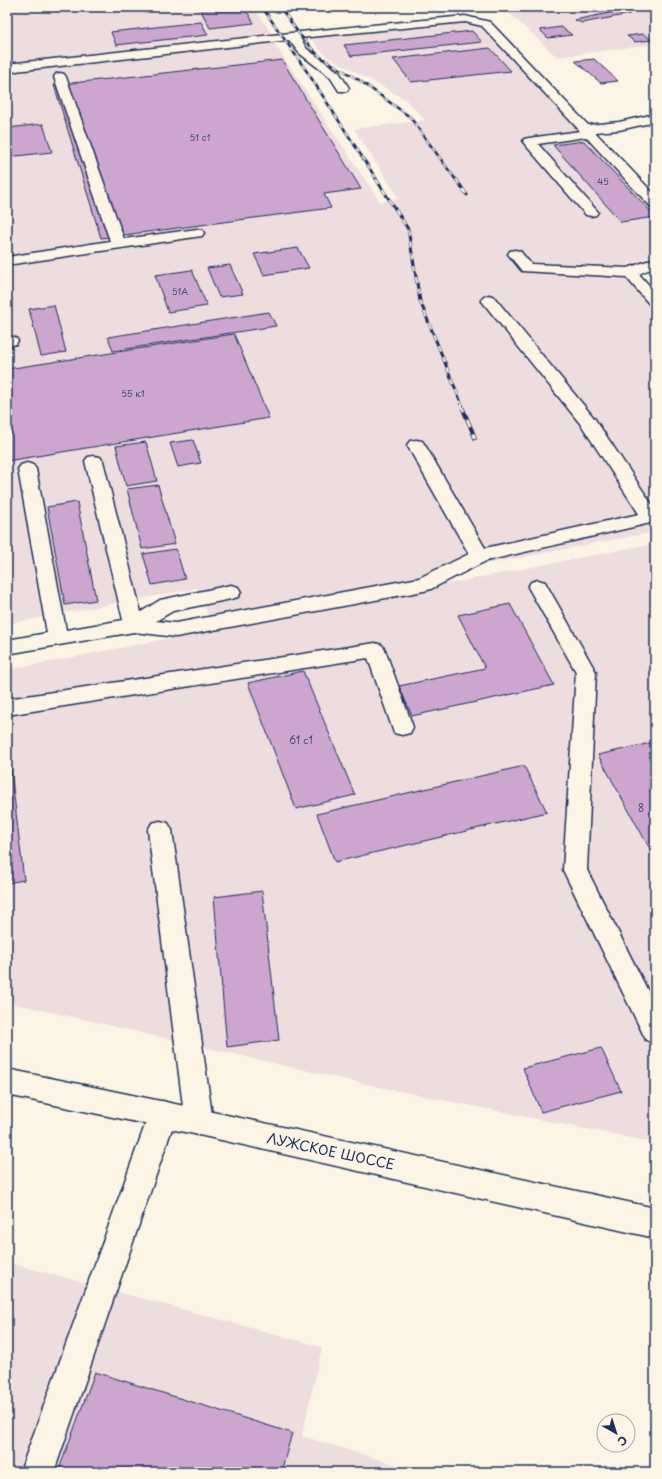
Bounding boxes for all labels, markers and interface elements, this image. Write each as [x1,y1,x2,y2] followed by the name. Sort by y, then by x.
[190,130,210,144] house number: 51 с1
[597,174,609,188] house number: 45
[172,284,188,298] house number: 51А
[121,386,145,400] house number: 55 к1
[289,732,313,747] house number: 61 с1
[638,800,644,815] house number: 8
[265,1127,397,1175] street label: ЛУЖСКОЕ ШОССЕ
[596,1413,636,1453] north arrow
[614,1432,631,1450] text: С

